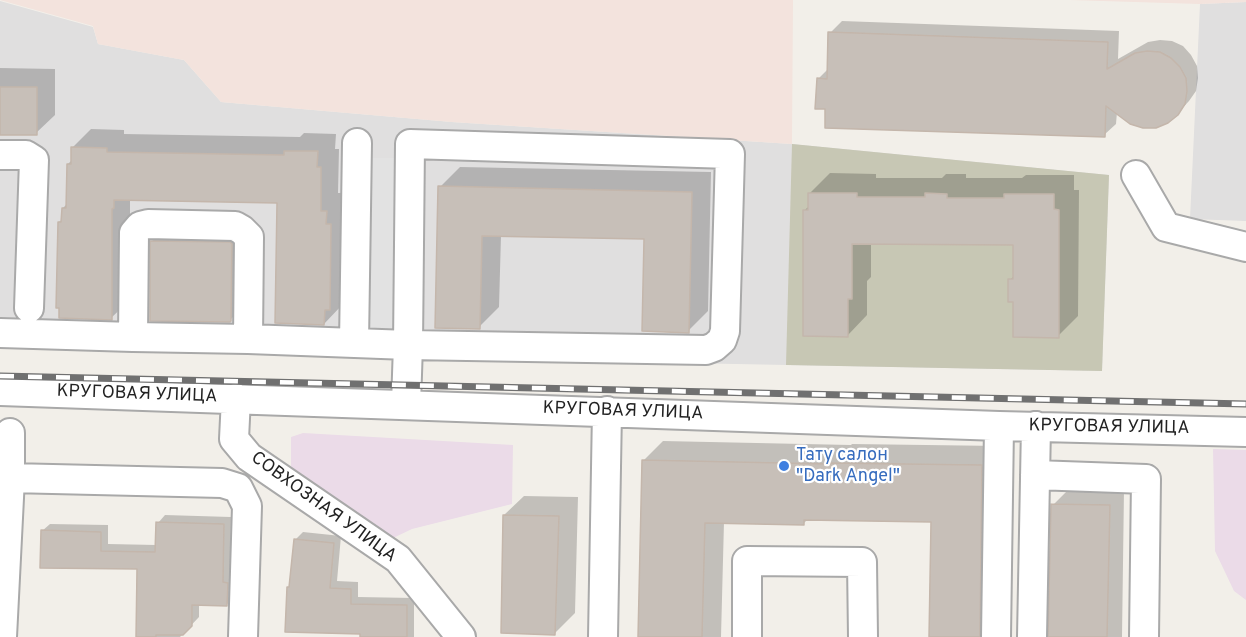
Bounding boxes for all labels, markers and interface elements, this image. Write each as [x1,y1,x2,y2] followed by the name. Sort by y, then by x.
[56,381,218,409] street label: КРУГОВАЯ УЛИЦА
[542,398,704,426] street label: КРУГОВАЯ УЛИЦА
[1028,416,1190,440] street label: КРУГОВАЯ УЛИЦА
[796,445,900,488] place label: Тату салон "Dark Angel"
[246,448,400,568] street label: СОВХОЗНАЯ УЛИЦА
[777,459,791,473] marker: Тату салон "Dark Angel"

